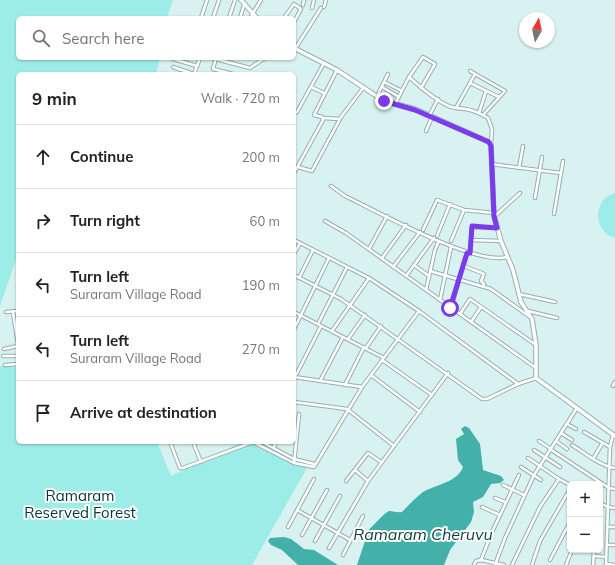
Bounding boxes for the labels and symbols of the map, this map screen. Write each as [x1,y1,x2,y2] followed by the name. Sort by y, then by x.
[519,12,555,48] north arrow
[375,92,393,110] route end
[441,299,459,317] route start
[24,486,136,522] park label: Ramaram Reserved Forest
[353,524,493,544] water label: Ramaram Cheruvu

